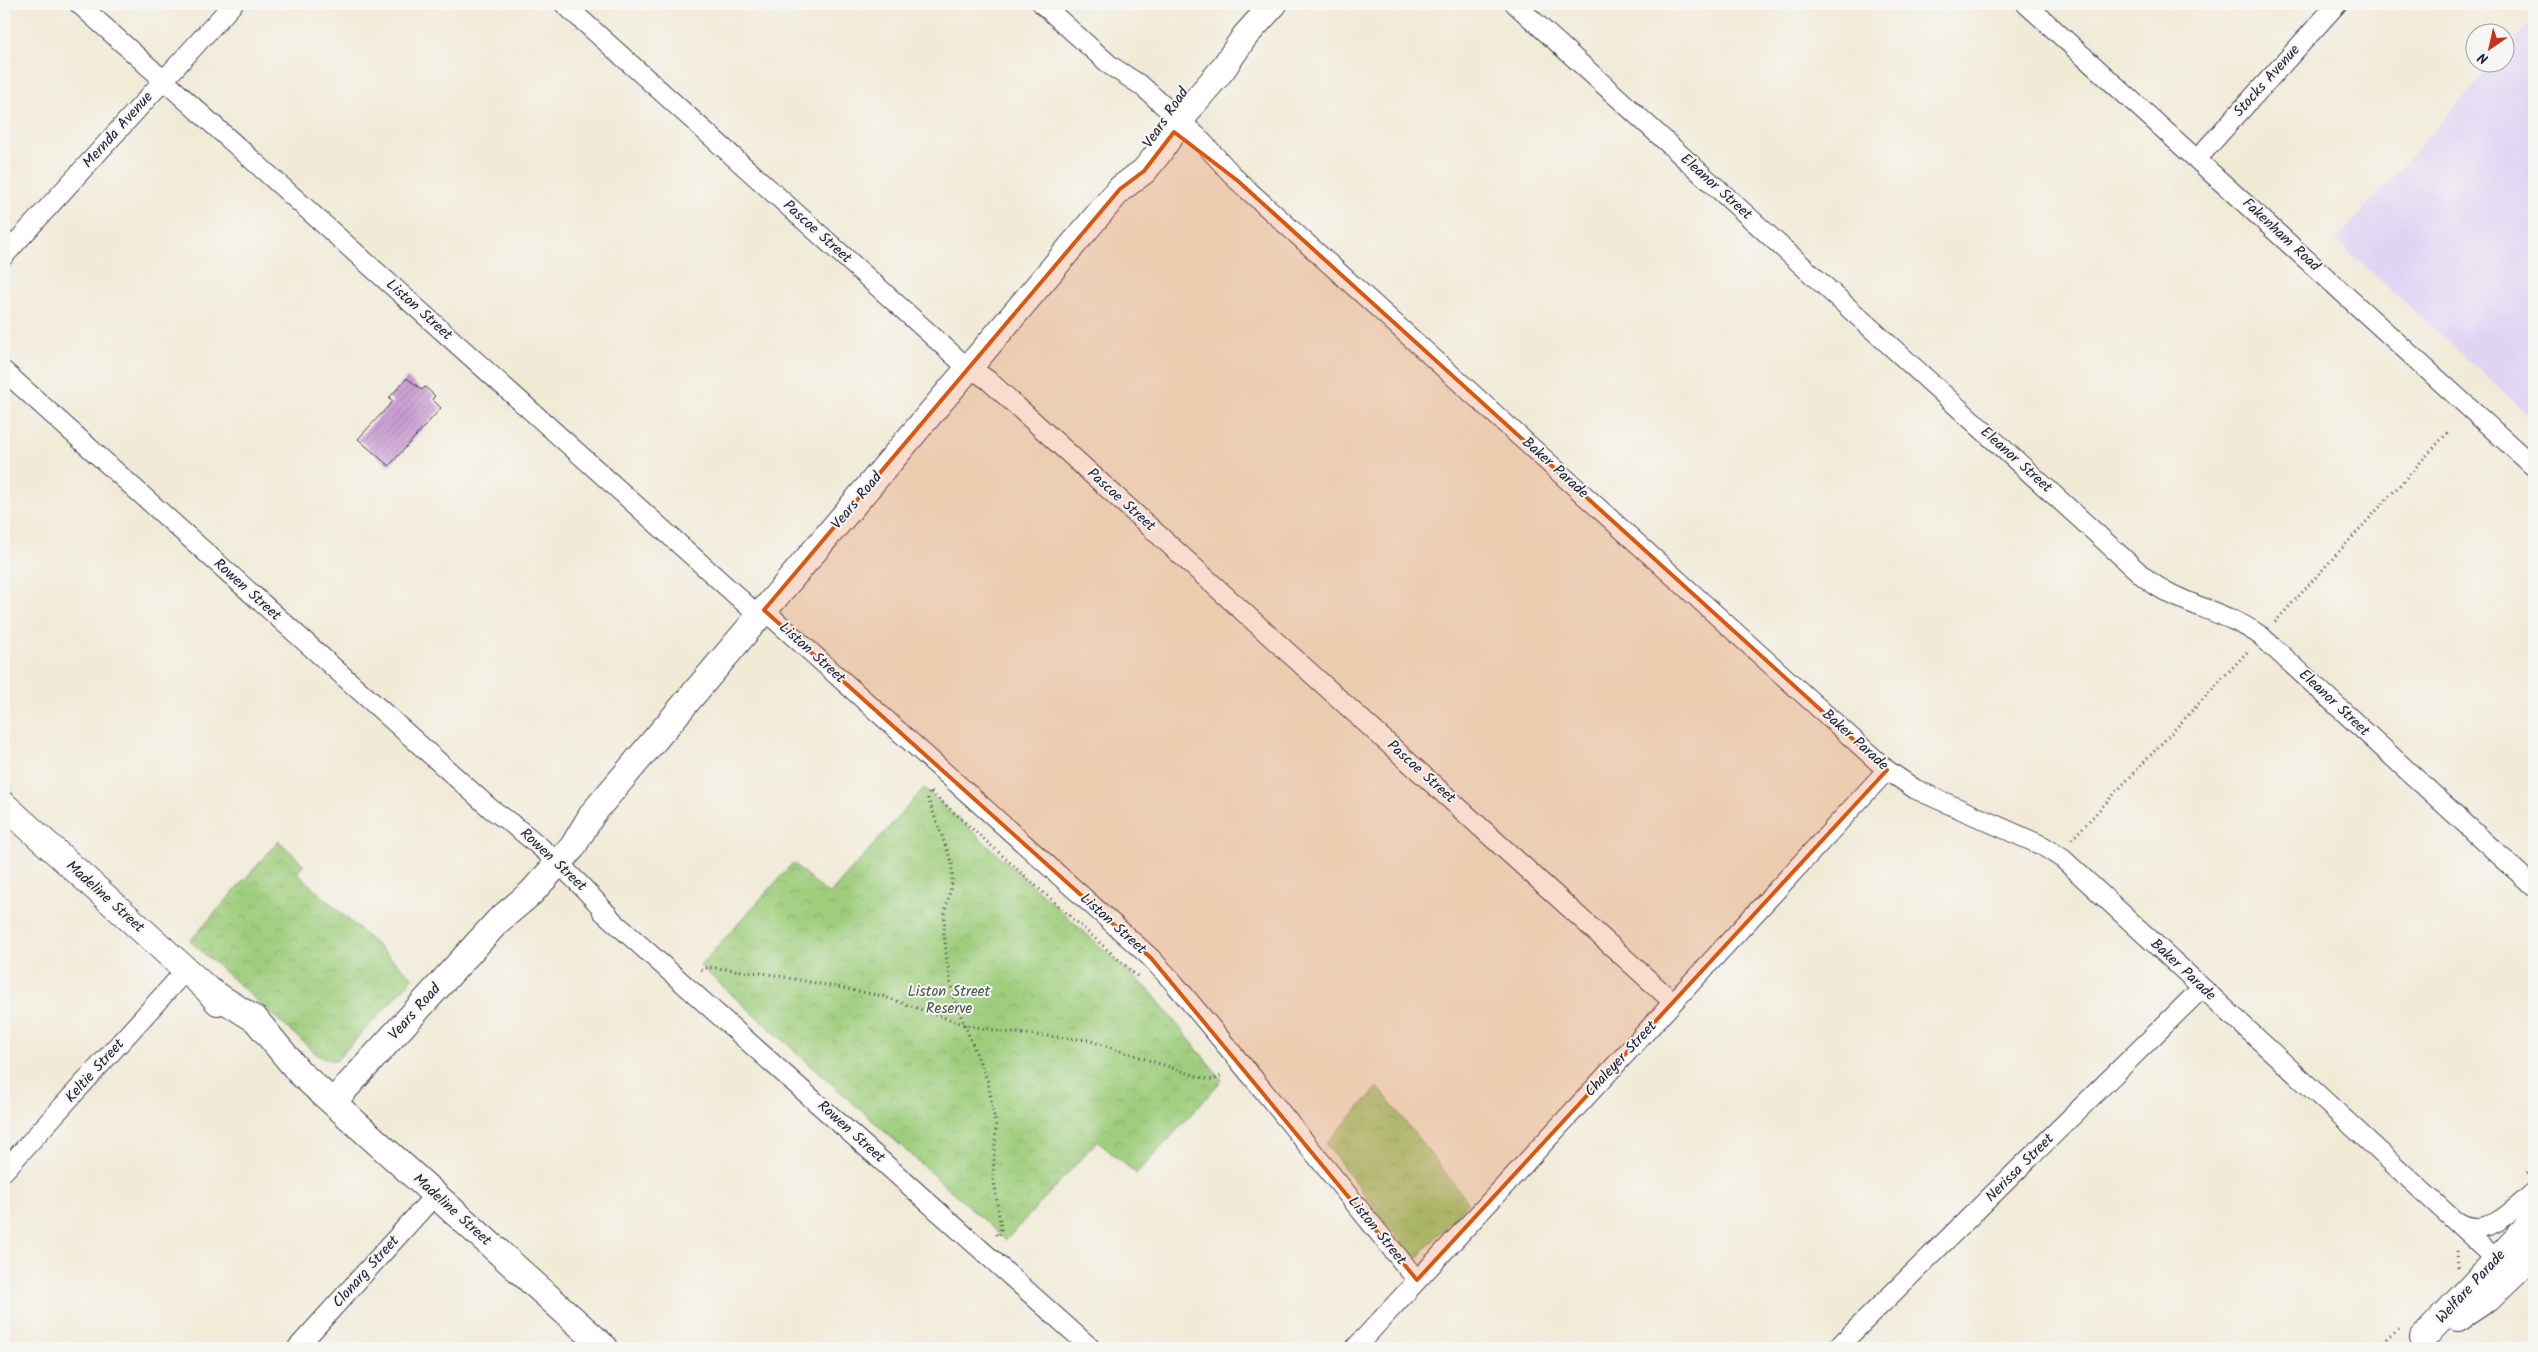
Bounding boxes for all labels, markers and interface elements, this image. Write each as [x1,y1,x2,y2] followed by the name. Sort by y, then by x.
[2466,22,2516,72] north arrow
[2228,39,2306,123] street label: Stocks Avenue
[2473,46,2493,70] text: N
[1137,82,1196,153] street label: Vears Road
[77,86,159,174] street label: Mernda Avenue
[1675,148,1758,226] street label: Eleanor Street
[2236,192,2326,278] street label: Fakenham Road
[777,194,857,270] street label: Pascoe Street
[380,273,458,347] street label: Liston Street
[1975,421,2058,499] street label: Eleanor Street
[1516,431,1594,505] street label: Baker Parade
[1081,462,1161,538] street label: Pascoe Street
[826,466,889,535] street label: Vears Road
[208,553,287,627] street label: Rowen Street
[773,616,851,690] street label: Liston Street
[2293,664,2375,743] street label: Eleanor Street
[1816,703,1894,777] street label: Baker Parade
[1381,734,1461,810] street label: Pascoe Street
[514,822,592,898] street label: Rowen Street
[60,855,150,939] street label: Madeline Street
[1074,887,1152,961] street label: Liston Street
[2145,933,2222,1007] street label: Baker Parade
[383,978,447,1046] street label: Vears Road
[908,980,991,1021] park label: Liston Street Reserve
[1579,1015,1663,1103] street label: Chaleyer Street
[59,1033,131,1109] street label: Keltie Street
[812,1095,891,1169] street label: Rowen Street
[1980,1128,2060,1208] street label: Nerissa Street
[407,1168,497,1252] street label: Madeline Street
[1342,1191,1412,1271] street label: Liston Street
[327,1230,405,1314] street label: Clonarg Street
[2430,1244,2512,1330] street label: Welfare Parade

